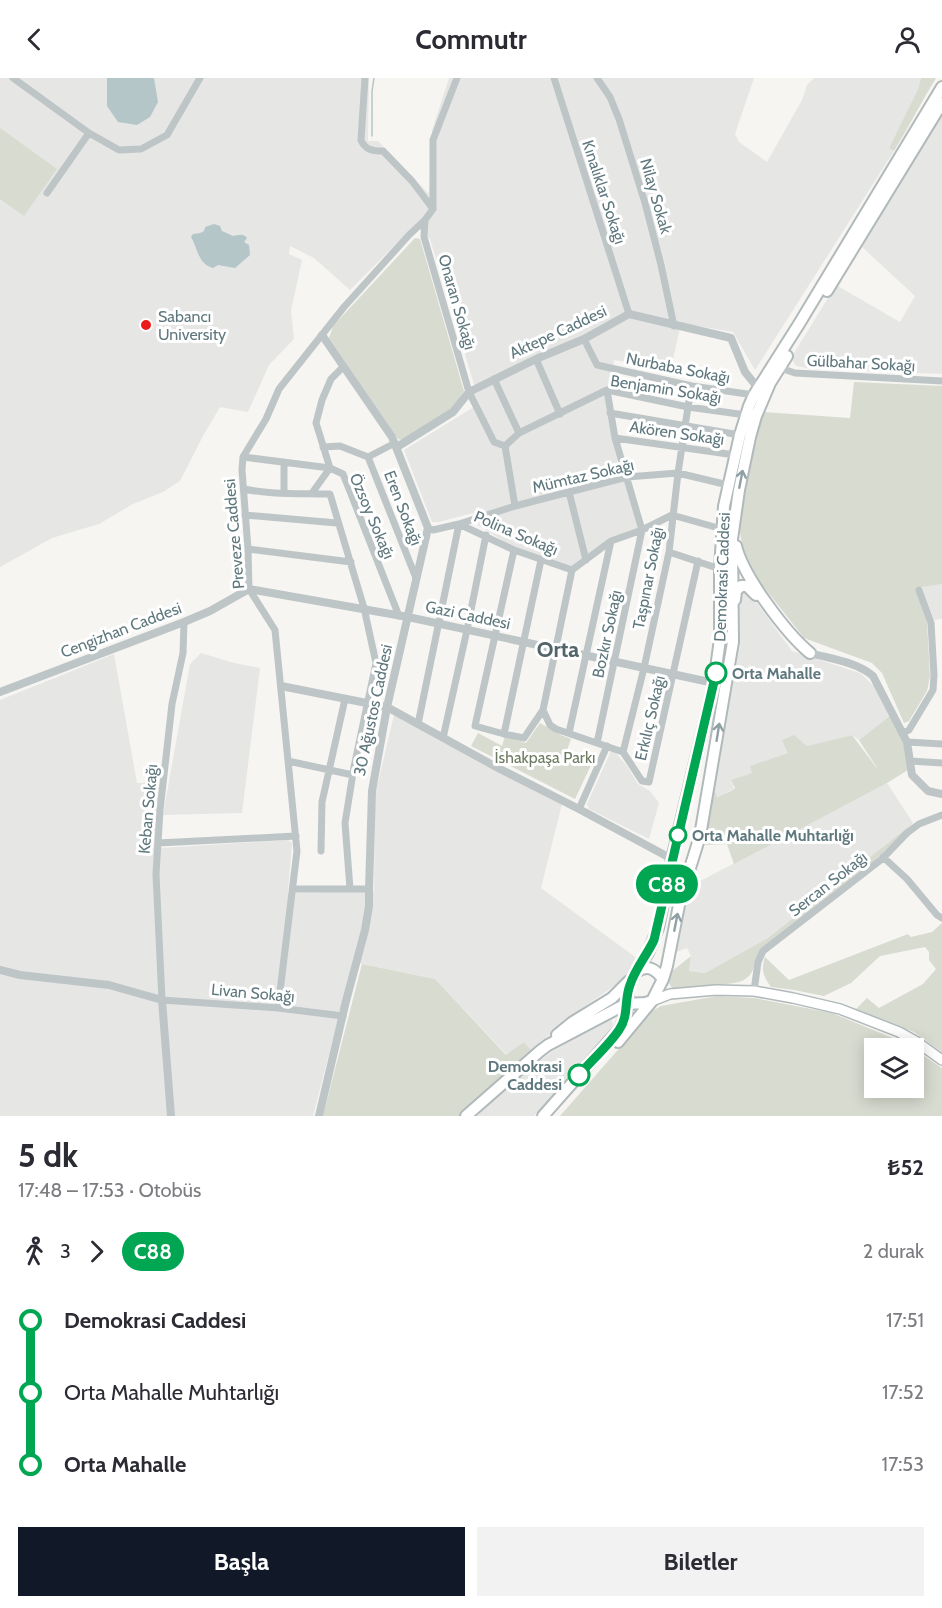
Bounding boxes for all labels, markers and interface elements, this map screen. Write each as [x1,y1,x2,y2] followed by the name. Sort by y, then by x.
[18,23,51,56] icon: back
[415,23,527,56] text: Commutr
[891,23,924,56] icon: person
[578,138,630,246] street label: Kınalıklar Sokağı
[636,156,676,237] street label: Nilay Sokak
[434,252,480,352] street label: Onaran Sokağı
[507,301,609,363] street label: Aktepe Caddesi
[158,307,226,344] place label: Sabancı University
[139,318,153,332] marker: Sabancı University
[624,349,732,387] street label: Nurbaba Sokağı
[806,351,916,375] street label: Gülbahar Sokağı
[609,371,723,407] street label: Benjamin Sokağı
[628,417,726,449] street label: Akören Sokağı
[530,455,636,497] street label: Mümtaz Sokağı
[380,468,426,548] street label: Eren Sokağı
[736,469,747,489] one-way arrow
[345,470,399,562] street label: Özsoy Sokağı
[220,478,248,590] street label: Preveze Caddesi
[471,507,561,559] street label: Polina Sokağı
[710,512,734,642] street label: Demokrasi Caddesi
[629,525,667,631] street label: Taşpınar Sokağı
[588,588,626,680] street label: Bozkır Sokağı
[424,597,512,633] street label: Gazi Caddesi
[58,598,184,662] street label: Cengizhan Caddesi
[537,636,579,663] district label: Orta
[350,642,396,778] street label: 30 Ağustos Caddesi
[705,662,727,684] marker: Orta Mahalle
[732,664,821,683] place label: Orta Mahalle
[631,674,669,762] street label: Erkılıç Sokağı
[712,723,723,743] one-way arrow
[495,748,595,767] park label: İshakpaşa Parkı
[135,763,161,855] street label: Keban Sokağı
[669,826,687,844] marker: Orta Mahalle Muhtarlığı
[692,826,854,845] place label: Orta Mahalle Muhtarlığı
[785,848,871,920] street label: Sercan Sokağı
[632,864,702,904] line badge: C88
[648,872,686,897] text: C88
[671,913,682,933] one-way arrow
[210,980,296,1006] street label: Livan Sokağı
[864,1038,924,1098] map controls
[864,1038,924,1098] button: layers
[488,1057,562,1094] place label: Demokrasi Caddesi
[568,1064,590,1086] marker: Demokrasi Caddesi
[18,1135,78,1175] text: 5 dk
[887,1154,924,1181] text: ₺52
[18,1178,201,1202] text: 17:48 – 17:53 · Otobüs
[18,1235,51,1268] icon: walk
[80,1235,113,1268] icon: forward
[60,1239,71,1263] text: 3
[134,1239,172,1264] text: C88
[863,1239,924,1263] text: 2 durak
[64,1307,246,1334] text: Demokrasi Caddesi
[886,1308,924,1332] text: 17:51
[64,1379,279,1406] text: Orta Mahalle Muhtarlığı
[882,1380,924,1404] text: 17:52
[64,1451,186,1478] text: Orta Mahalle
[882,1452,924,1476] text: 17:53
[18,1527,465,1596] button: Başla
[477,1527,924,1596] button: Biletler

